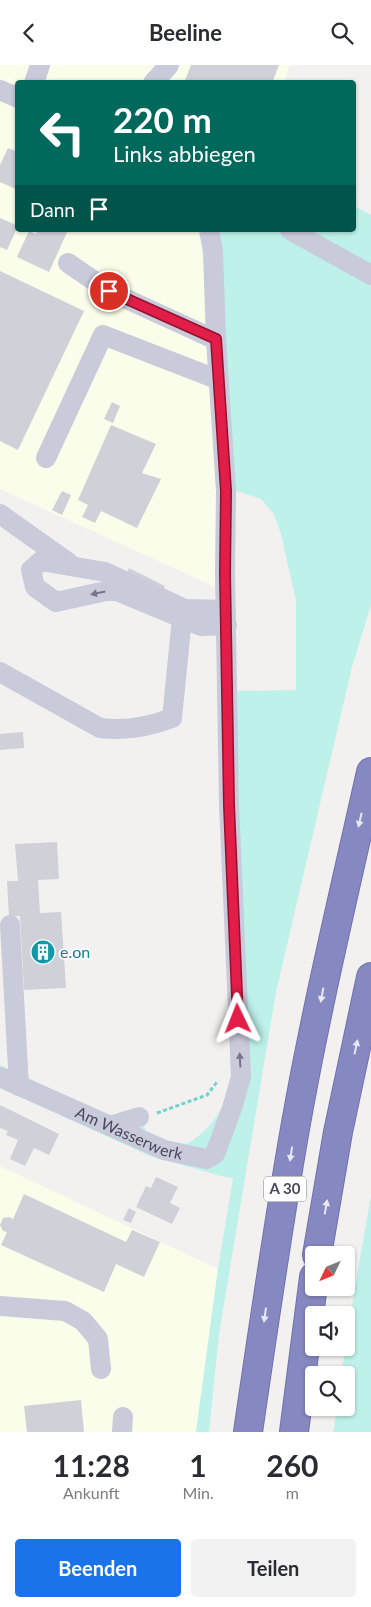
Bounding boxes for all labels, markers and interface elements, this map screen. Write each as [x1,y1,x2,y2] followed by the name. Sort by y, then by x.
[15,19,43,47] icon: back
[149,19,222,46] text: Beeline
[328,19,356,47] icon: search
[113,98,212,140] text: 220 m
[30,100,95,165] icon: left
[113,140,256,167] text: Links abbiegen
[85,195,113,223] icon: arrive
[30,198,75,221] text: Dann
[88,270,130,312] pin
[95,277,123,305] icon: arrive
[89,589,105,597] one-way arrow
[356,812,364,827] one-way arrow
[30,939,56,965] building icon: e.on
[60,942,90,961] place label: e.on
[317,987,325,1003] one-way arrow
[211,992,263,1044] position arrow
[352,1040,360,1055] one-way arrow
[236,1052,244,1068] one-way arrow
[73,1102,185,1163] street label: Am Wasserwerk
[286,1147,294,1163] one-way arrow
[264,1177,306,1201] road number: A 30
[322,1199,330,1215] one-way arrow
[305,1246,355,1296] north arrow
[305,1246,355,1416] map controls
[305,1306,355,1356] button: sound
[260,1307,268,1323] one-way arrow
[305,1366,355,1416] button: search
[53,1447,130,1483] text: 11:28
[189,1447,207,1483] text: 1
[266,1447,318,1483] text: 260
[63,1483,119,1502] text: Ankunft
[182,1483,214,1502] text: Min.
[286,1483,299,1502] text: m
[15,1539,181,1597] button: Beenden
[191,1539,356,1597] button: Teilen

